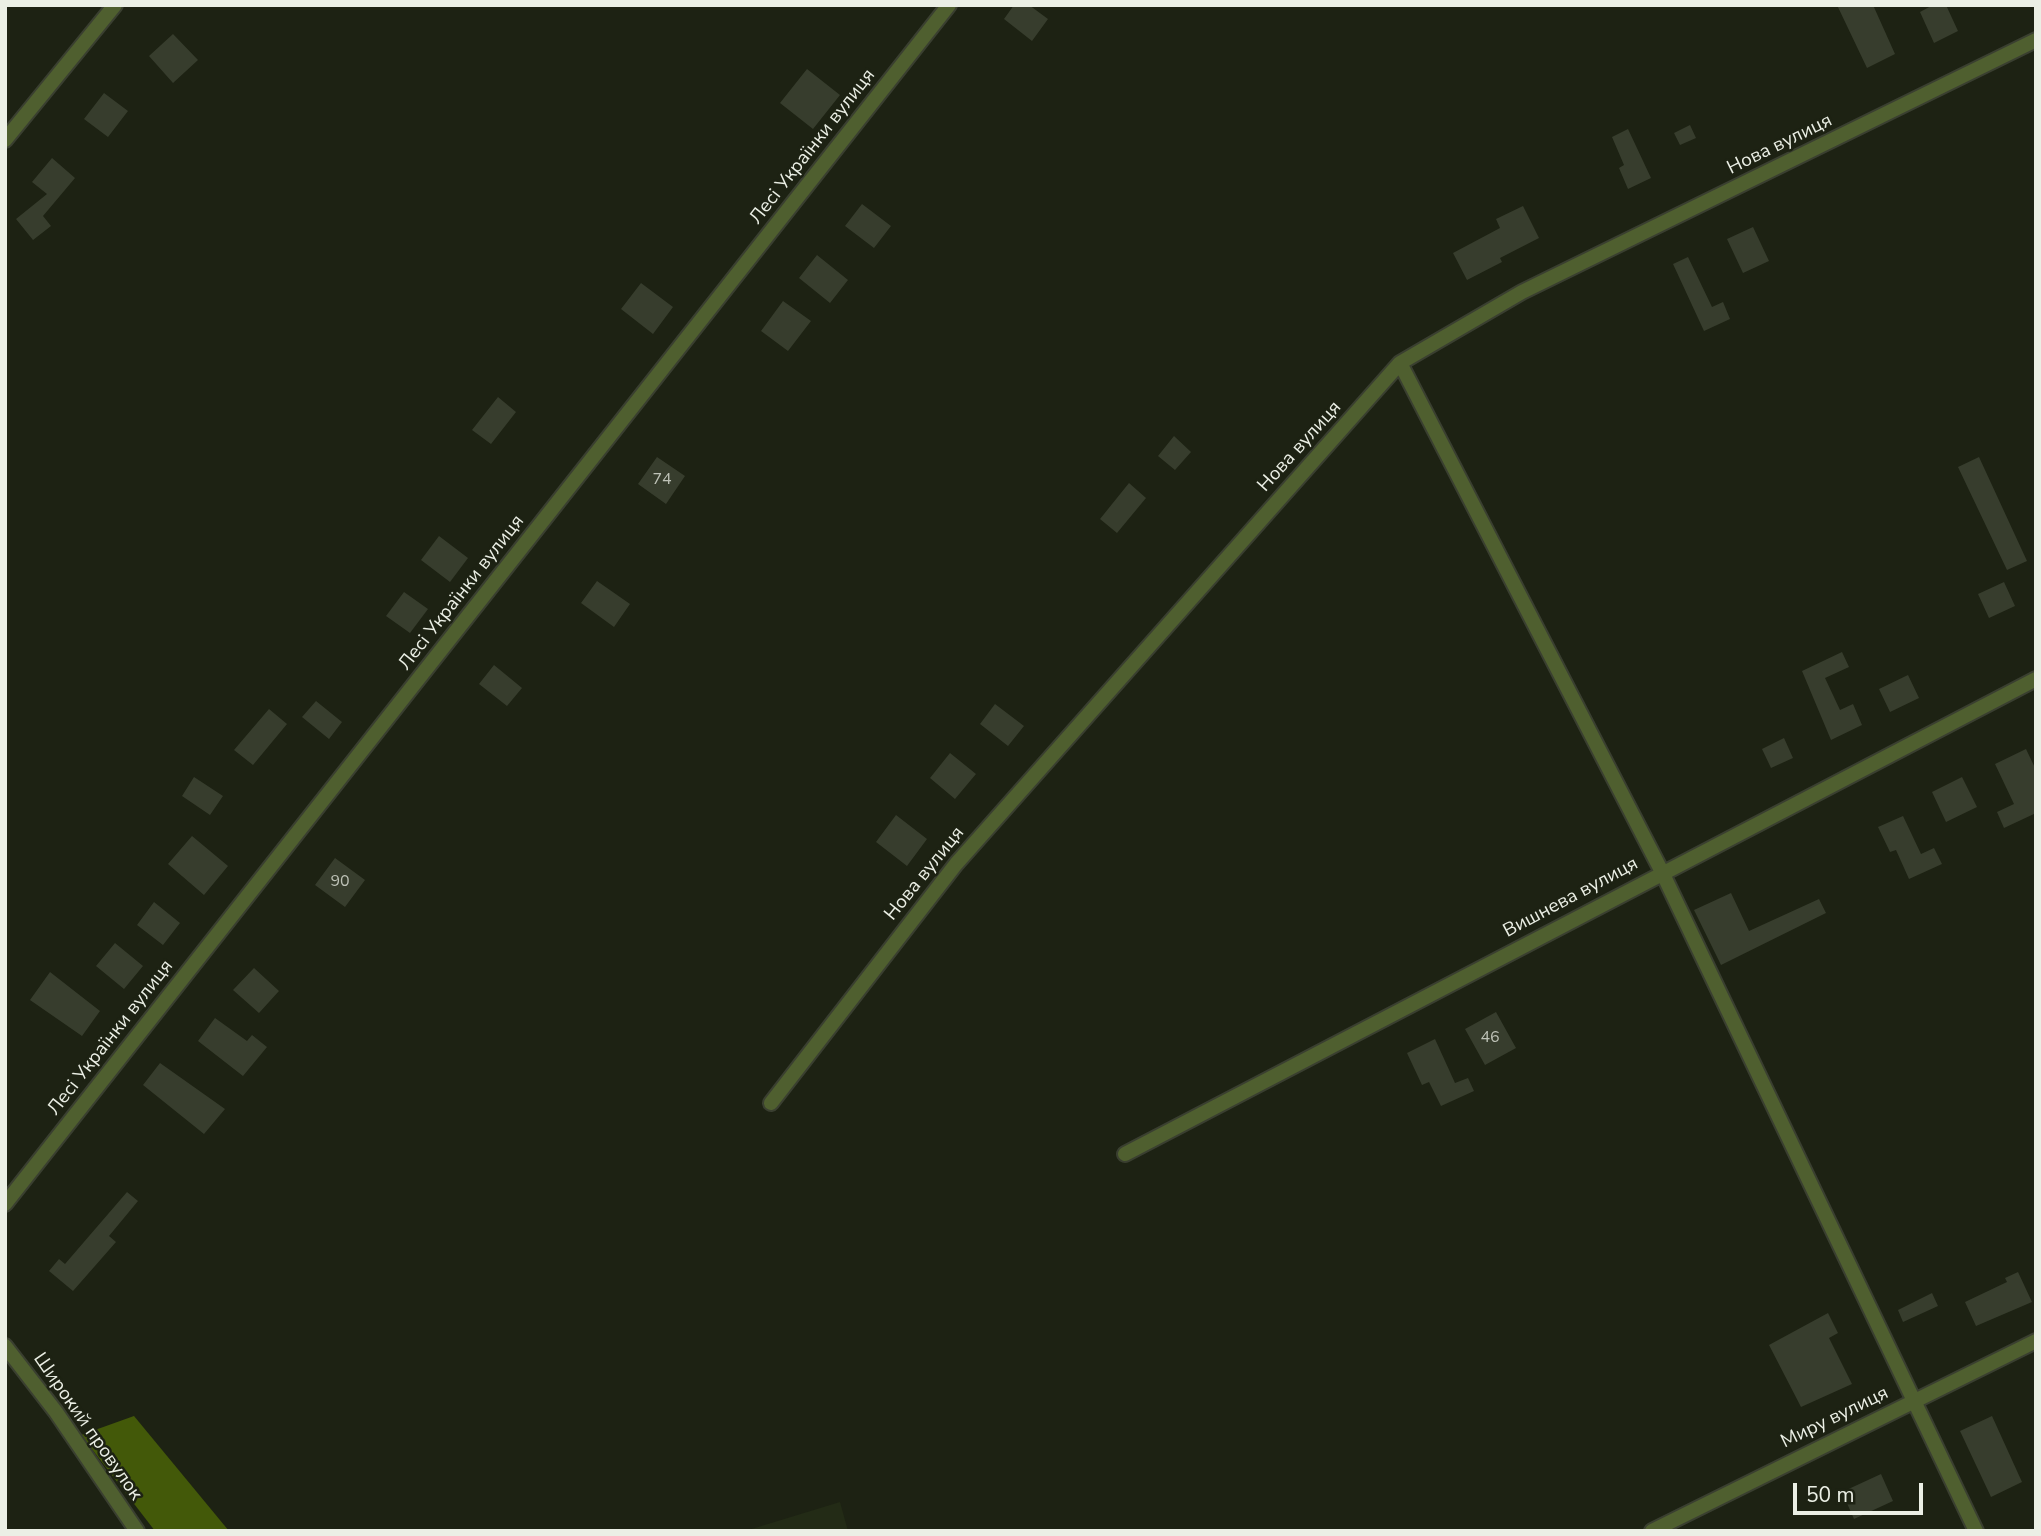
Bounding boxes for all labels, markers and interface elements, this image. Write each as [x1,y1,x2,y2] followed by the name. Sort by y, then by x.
[745,65,881,229] street label: Лесі Українки вулиця
[1724,110,1836,180] street label: Нова вулиця
[1253,397,1347,497] street label: Нова вулиця
[652,470,672,490] house number: 74
[394,511,530,675] street label: Лесі Українки вулиця
[880,822,970,926] street label: Нова вулиця
[1500,853,1642,943] street label: Вишнева вулиця
[330,872,350,892] house number: 90
[43,956,179,1120] street label: Лесі Українки вулиця
[1480,1028,1500,1048] house number: 46
[28,1349,146,1505] street label: Широкий провулок
[1778,1382,1892,1454] street label: Миру вулиця
[1796,1470,1926,1514] scale bar
[1806,1481,1855,1509] text: 50 m

